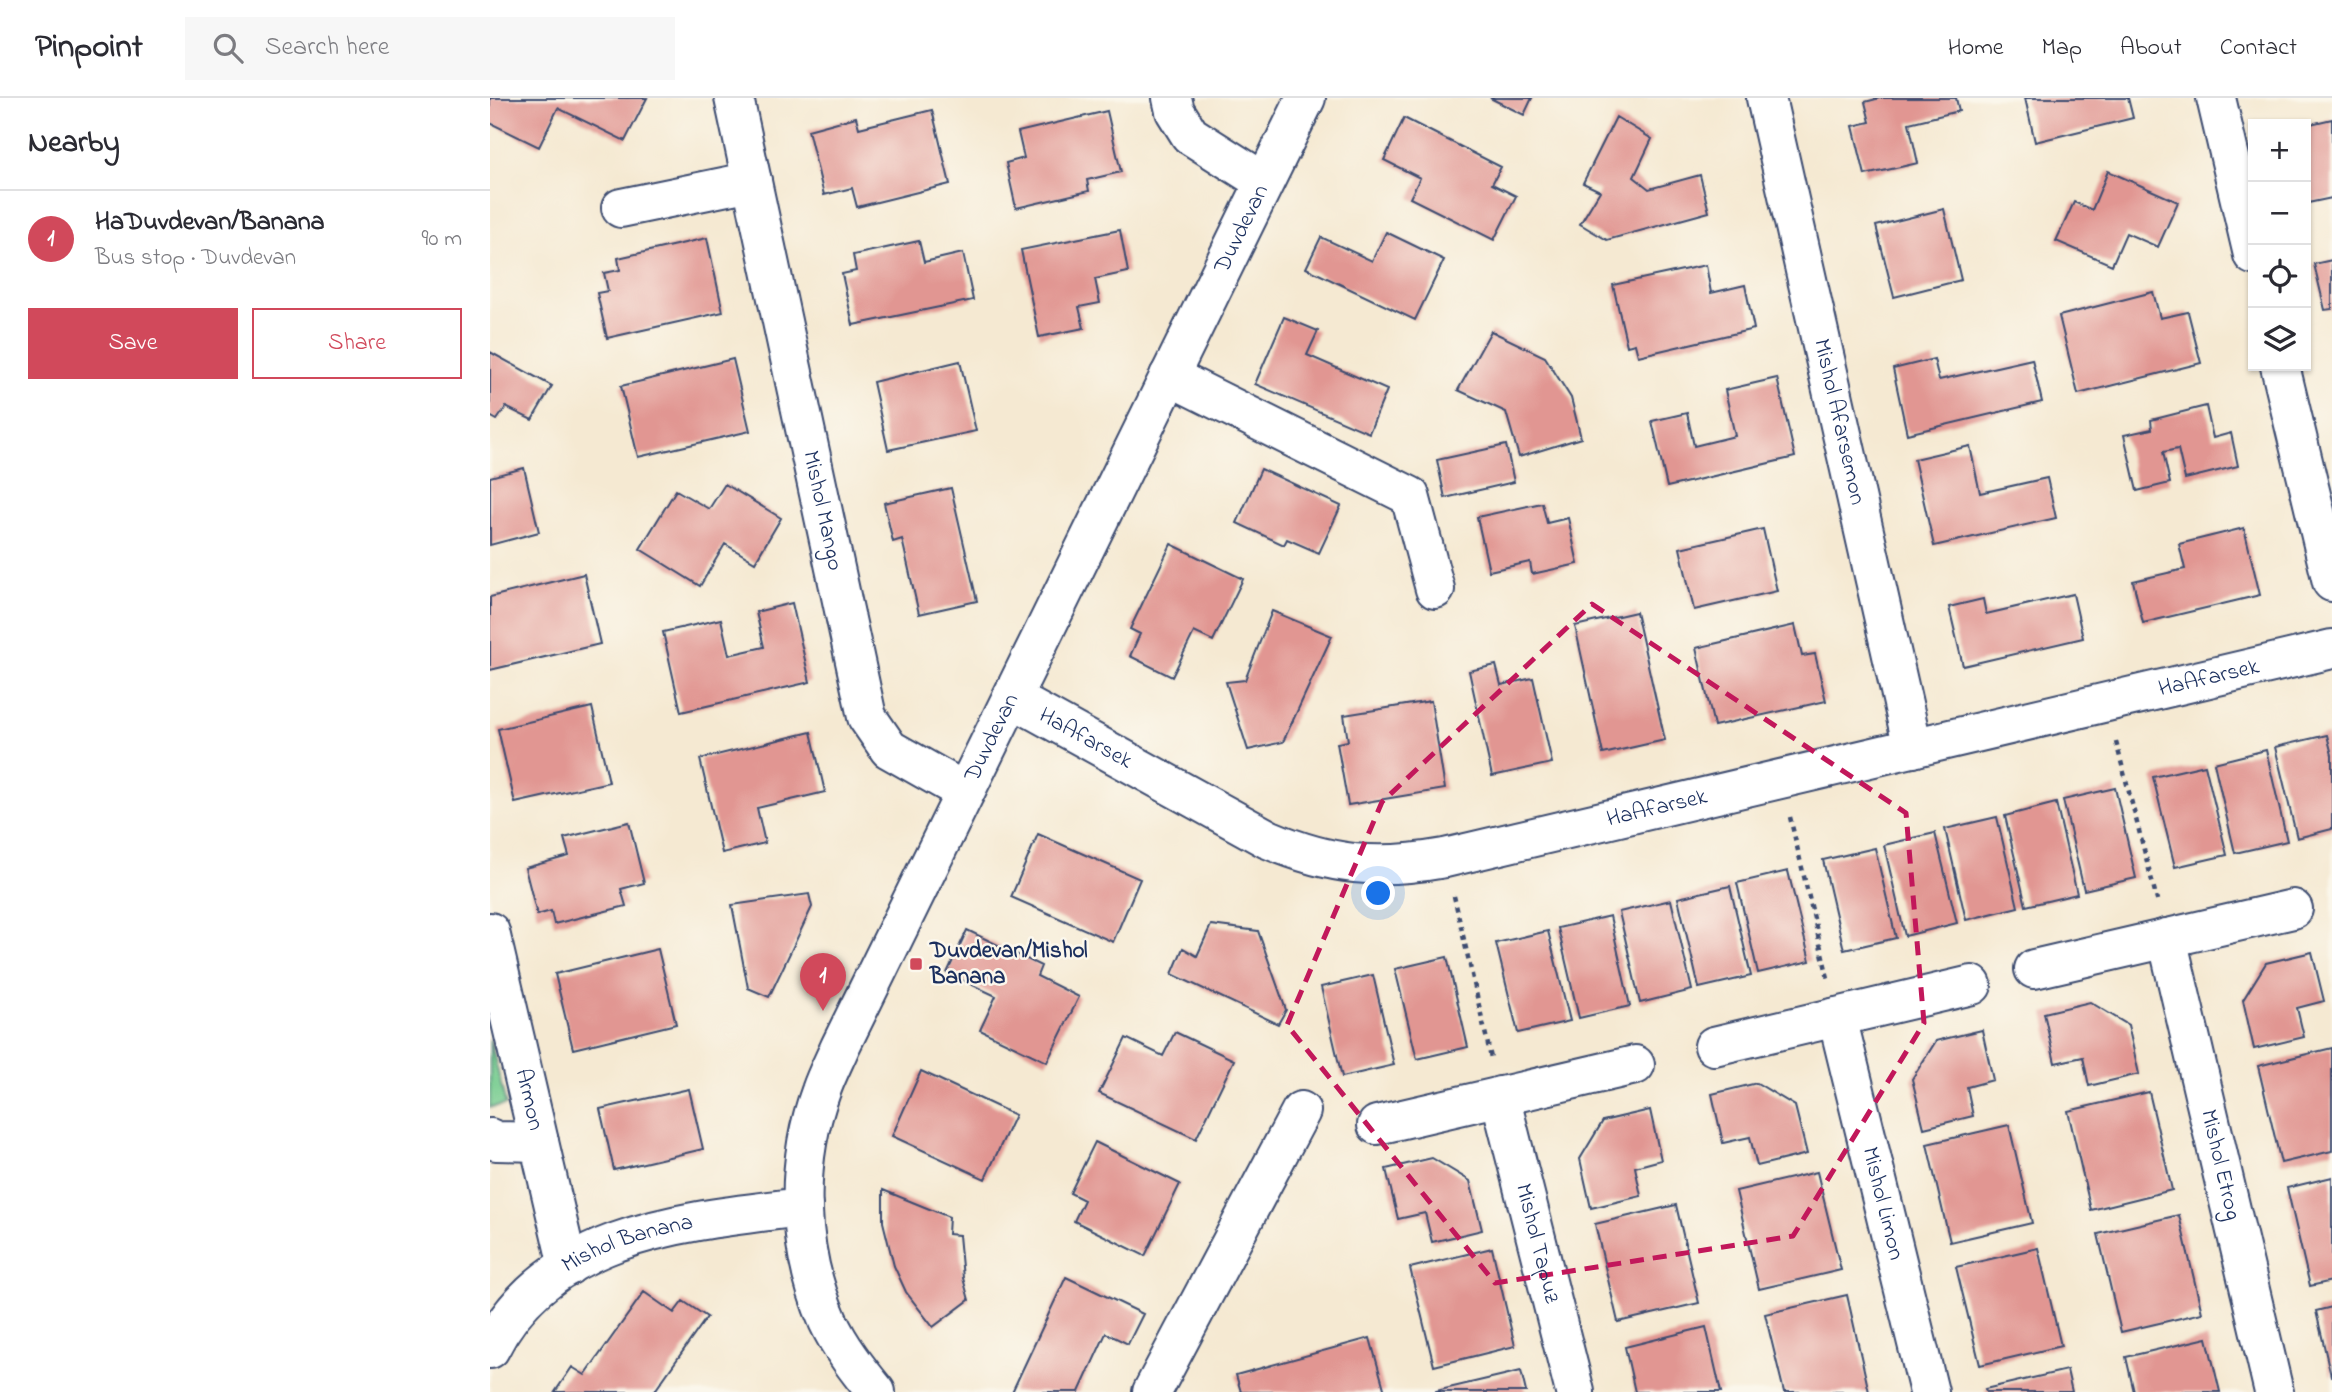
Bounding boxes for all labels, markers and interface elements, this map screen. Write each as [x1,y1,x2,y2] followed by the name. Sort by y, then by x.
[185,17,675,80] search box
[35,24,143,72] text: Pinpoint
[209,29,247,67] icon: search
[265,29,389,67] text: Search here
[1948,31,2004,66] text: Home
[2042,31,2082,66] text: Map
[2120,31,2182,66] text: About
[2220,31,2297,66] text: Contact
[2248,119,2311,371] map controls
[2248,119,2311,182] button: +
[28,122,120,166] text: Nearby
[1206,179,1278,279] street label: Duvdevan
[2248,182,2311,245] button: −
[95,204,325,242] text: HaDuvdevan/Banana
[47,223,55,256] text: 1
[422,223,462,256] text: 90 m
[95,242,296,275] text: Bus stop · Duvdevan
[2248,245,2311,308] button: locate
[28,308,238,379] button: Save
[252,308,462,379] button: Share
[2248,308,2311,371] button: layers
[1804,336,1874,508] street label: Mishol Afarsemon
[794,448,852,574] street label: Mishol Mango
[2155,650,2263,706] street label: HaAfarsek
[956,688,1028,788] street label: Duvdevan
[1033,699,1139,778] street label: HaAfarsek
[1603,780,1711,836] street label: HaAfarsek
[1361,876,1395,910] your location
[929,935,1088,994] place label: Duvdevan/Mishol Banana
[800,953,846,1011] pin: 1
[908,956,924,972] marker: Duvdevan/Mishol Banana
[506,1065,552,1134] street label: Armon
[2191,1106,2249,1224] street label: Mishol Etrog
[1853,1143,1913,1263] street label: Mishol Limon
[1506,1180,1568,1307] street label: Mishol Tapuz
[556,1206,696,1282] street label: Mishol Banana

